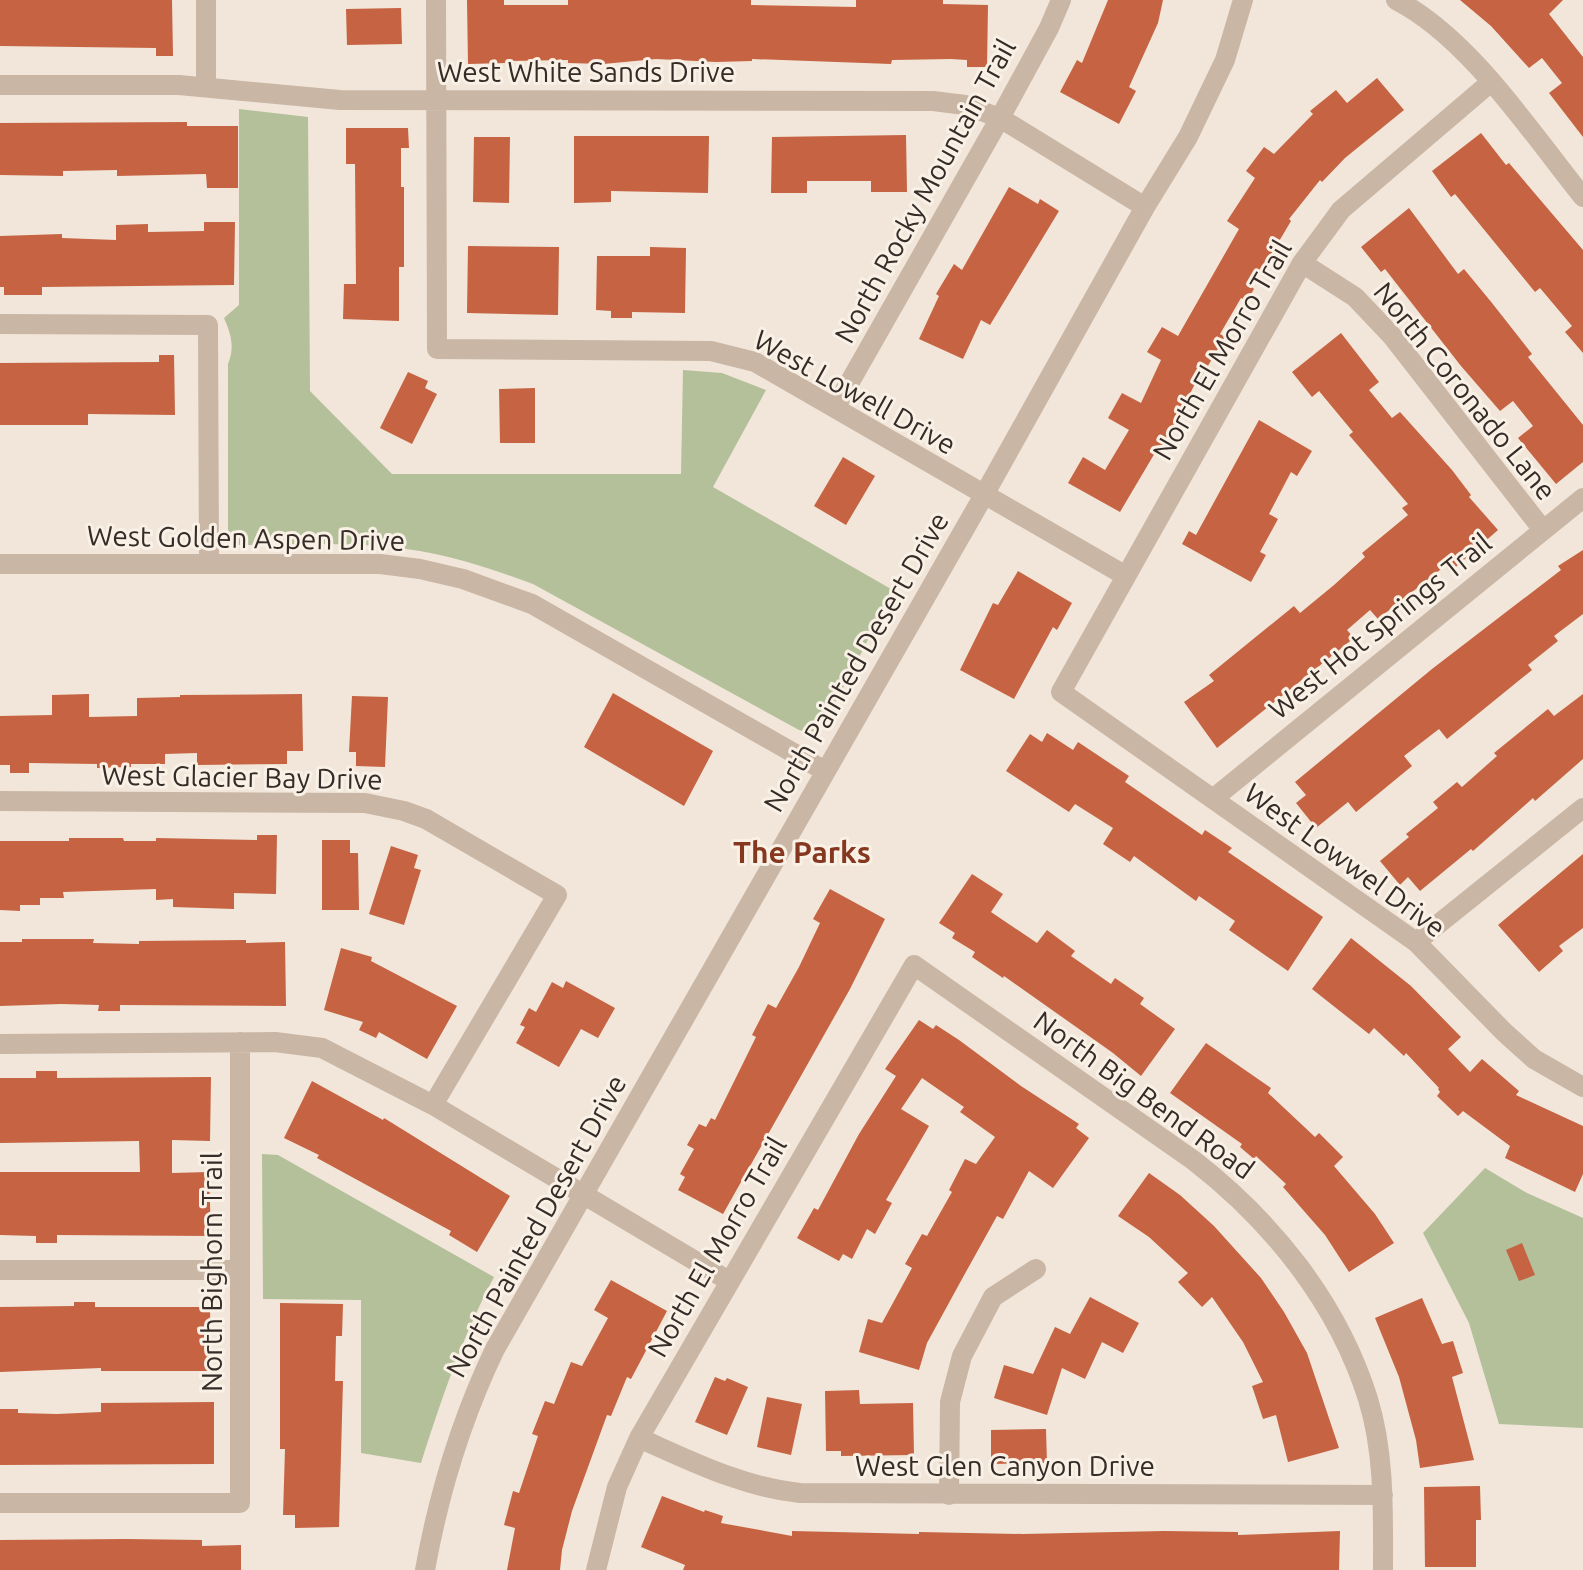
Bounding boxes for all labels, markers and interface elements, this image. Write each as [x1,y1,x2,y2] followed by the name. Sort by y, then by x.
[828,34,1021,348] street label: North Rocky Mountain Trail
[437,56,735,87] street label: West White Sands Drive
[1146,234,1297,465] street label: North El Morro Trail
[1368,276,1563,506] street label: North Coronado Lane
[749,323,961,460] street label: West Lowell Drive
[757,507,954,817] street label: North Painted Desert Drive
[87,519,405,556] street label: West Golden Aspen Drive
[1262,527,1497,725] street label: West Hot Springs Trail
[101,759,383,794] street label: West Glacier Bay Drive
[1239,776,1452,943] street label: West Lowwel Drive
[733,835,871,869] district label: The Parks
[1028,1004,1260,1185] street label: North Big Bend Road
[440,1069,632,1382] street label: North Painted Desert Drive
[641,1131,792,1362] street label: North El Morro Trail
[196,1152,227,1392] street label: North Bighorn Trail
[855,1450,1155,1481] street label: West Glen Canyon Drive

